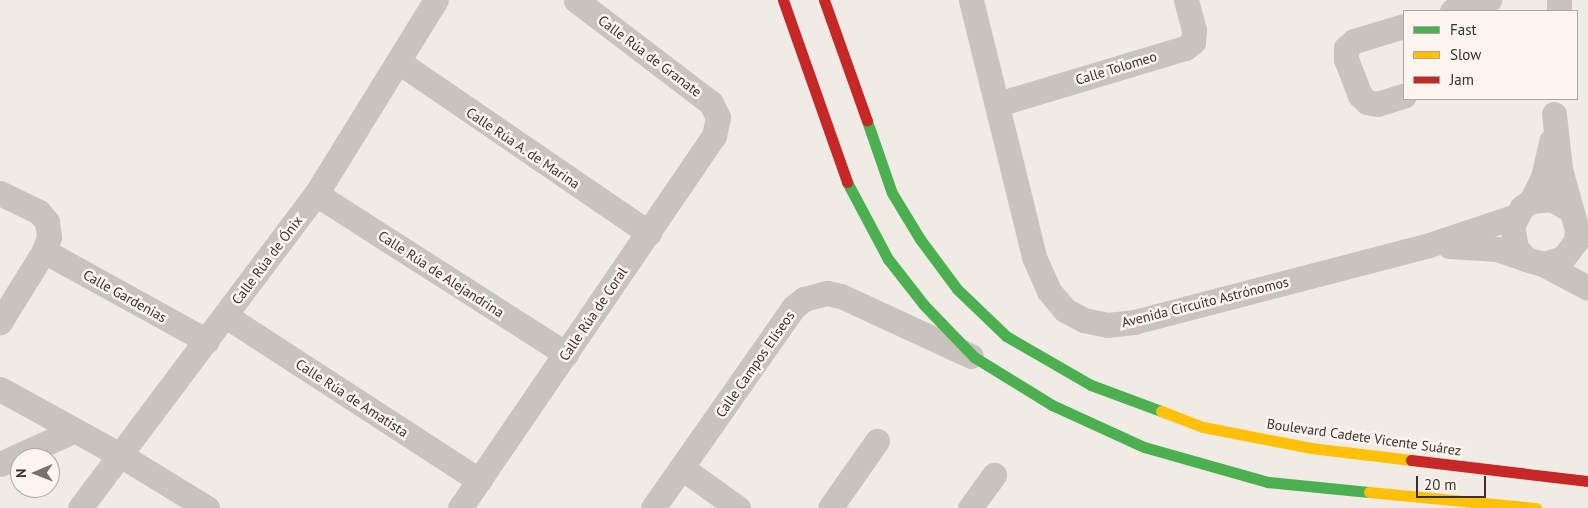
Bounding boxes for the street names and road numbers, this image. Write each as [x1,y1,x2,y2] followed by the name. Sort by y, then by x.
[595,12,705,100] street label: Calle Rúa de Granate
[1073,48,1159,88] street label: Calle Tolomeo
[462,103,584,193] street label: Calle Rúa A. de Marina
[228,212,306,308] street label: Calle Rúa de Ónix
[375,227,507,321] street label: Calle Rúa de Alejandrina
[555,264,631,364] street label: Calle Rúa de Coral
[80,266,170,326] street label: Calle Gardenias
[1120,273,1290,331] street label: Avenida Circuito Astrónomos
[712,308,798,420] street label: Calle Campos Elíseos
[292,355,412,441] street label: Calle Rúa de Amatista
[1266,415,1462,459] street label: Boulevard Cadete Vicente Suárez

